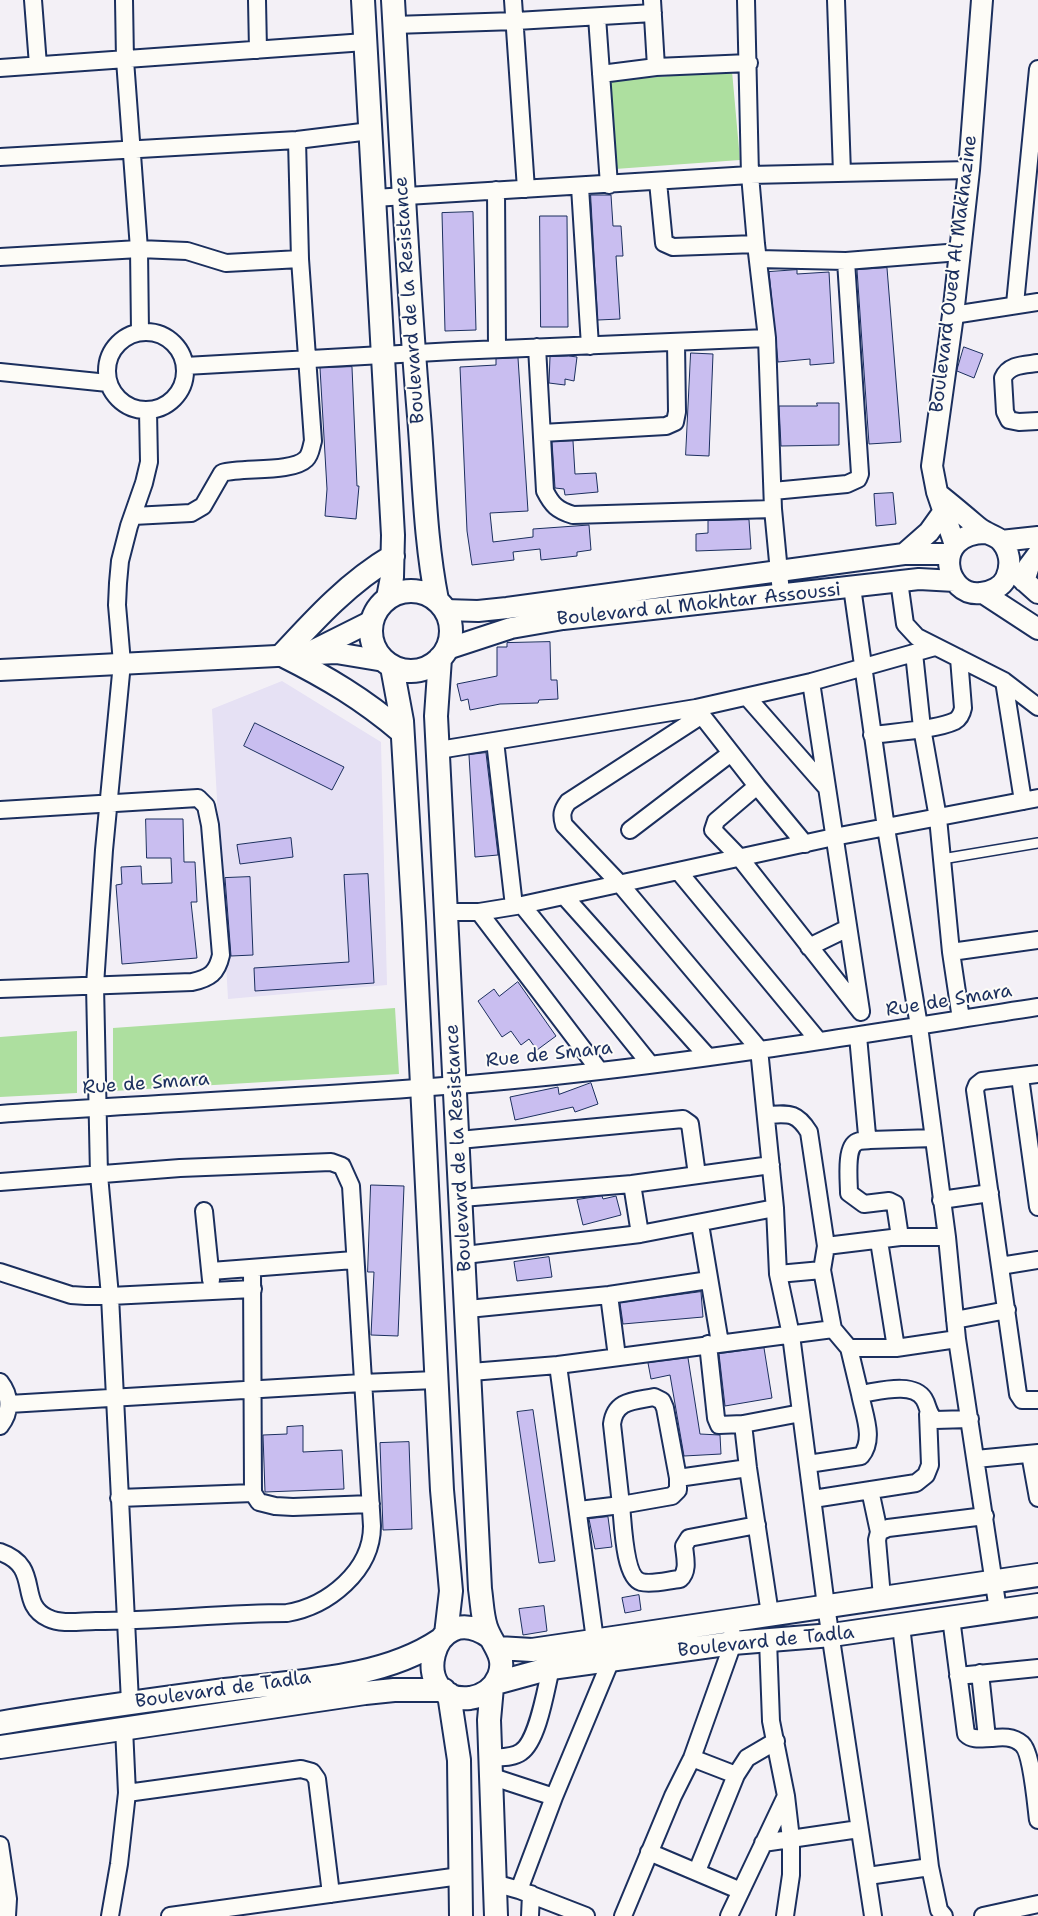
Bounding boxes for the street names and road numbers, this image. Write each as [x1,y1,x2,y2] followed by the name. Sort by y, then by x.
[926,134,982,414] street label: Boulevard Oued Al Makhazine
[390,175,430,425] street label: Boulevard de la Resistance
[556,579,842,631] street label: Boulevard al Mokhtar Assoussi
[884,980,1014,1022] street label: Rue de Smara
[441,1024,477,1272] street label: Boulevard de la Resistance
[484,1037,614,1073] street label: Rue de Smara
[82,1068,210,1100] street label: Rue de Smara
[677,1621,855,1663] street label: Boulevard de Tadla
[134,1666,312,1714] street label: Boulevard de Tadla

